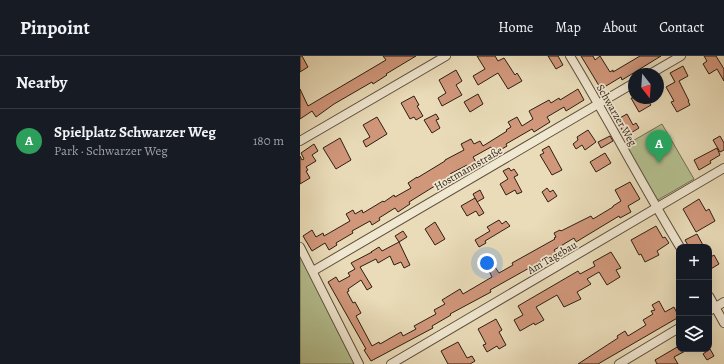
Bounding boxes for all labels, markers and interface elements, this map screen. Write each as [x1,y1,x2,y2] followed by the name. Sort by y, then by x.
[20,15,90,41] text: Pinpoint
[498,18,533,37] text: Home
[555,18,581,37] text: Map
[603,18,637,37] text: About
[659,18,704,37] text: Contact
[628,68,664,104] north arrow
[16,71,67,94] text: Nearby
[593,82,641,149] street label: Schwarzer Weg
[54,122,216,142] text: Spielplatz Schwarzer Weg
[646,130,672,163] pin: A
[25,132,33,149] text: A
[253,132,284,149] text: 180 m
[54,142,168,159] text: Park · Schwarzer Weg
[431,143,505,194] street label: Hostmannstraße
[524,237,580,278] street label: Am Tagebau
[676,244,712,352] map controls
[676,244,712,280] button: +
[477,253,497,273] your location
[676,280,712,316] button: −
[676,316,712,352] button: layers

